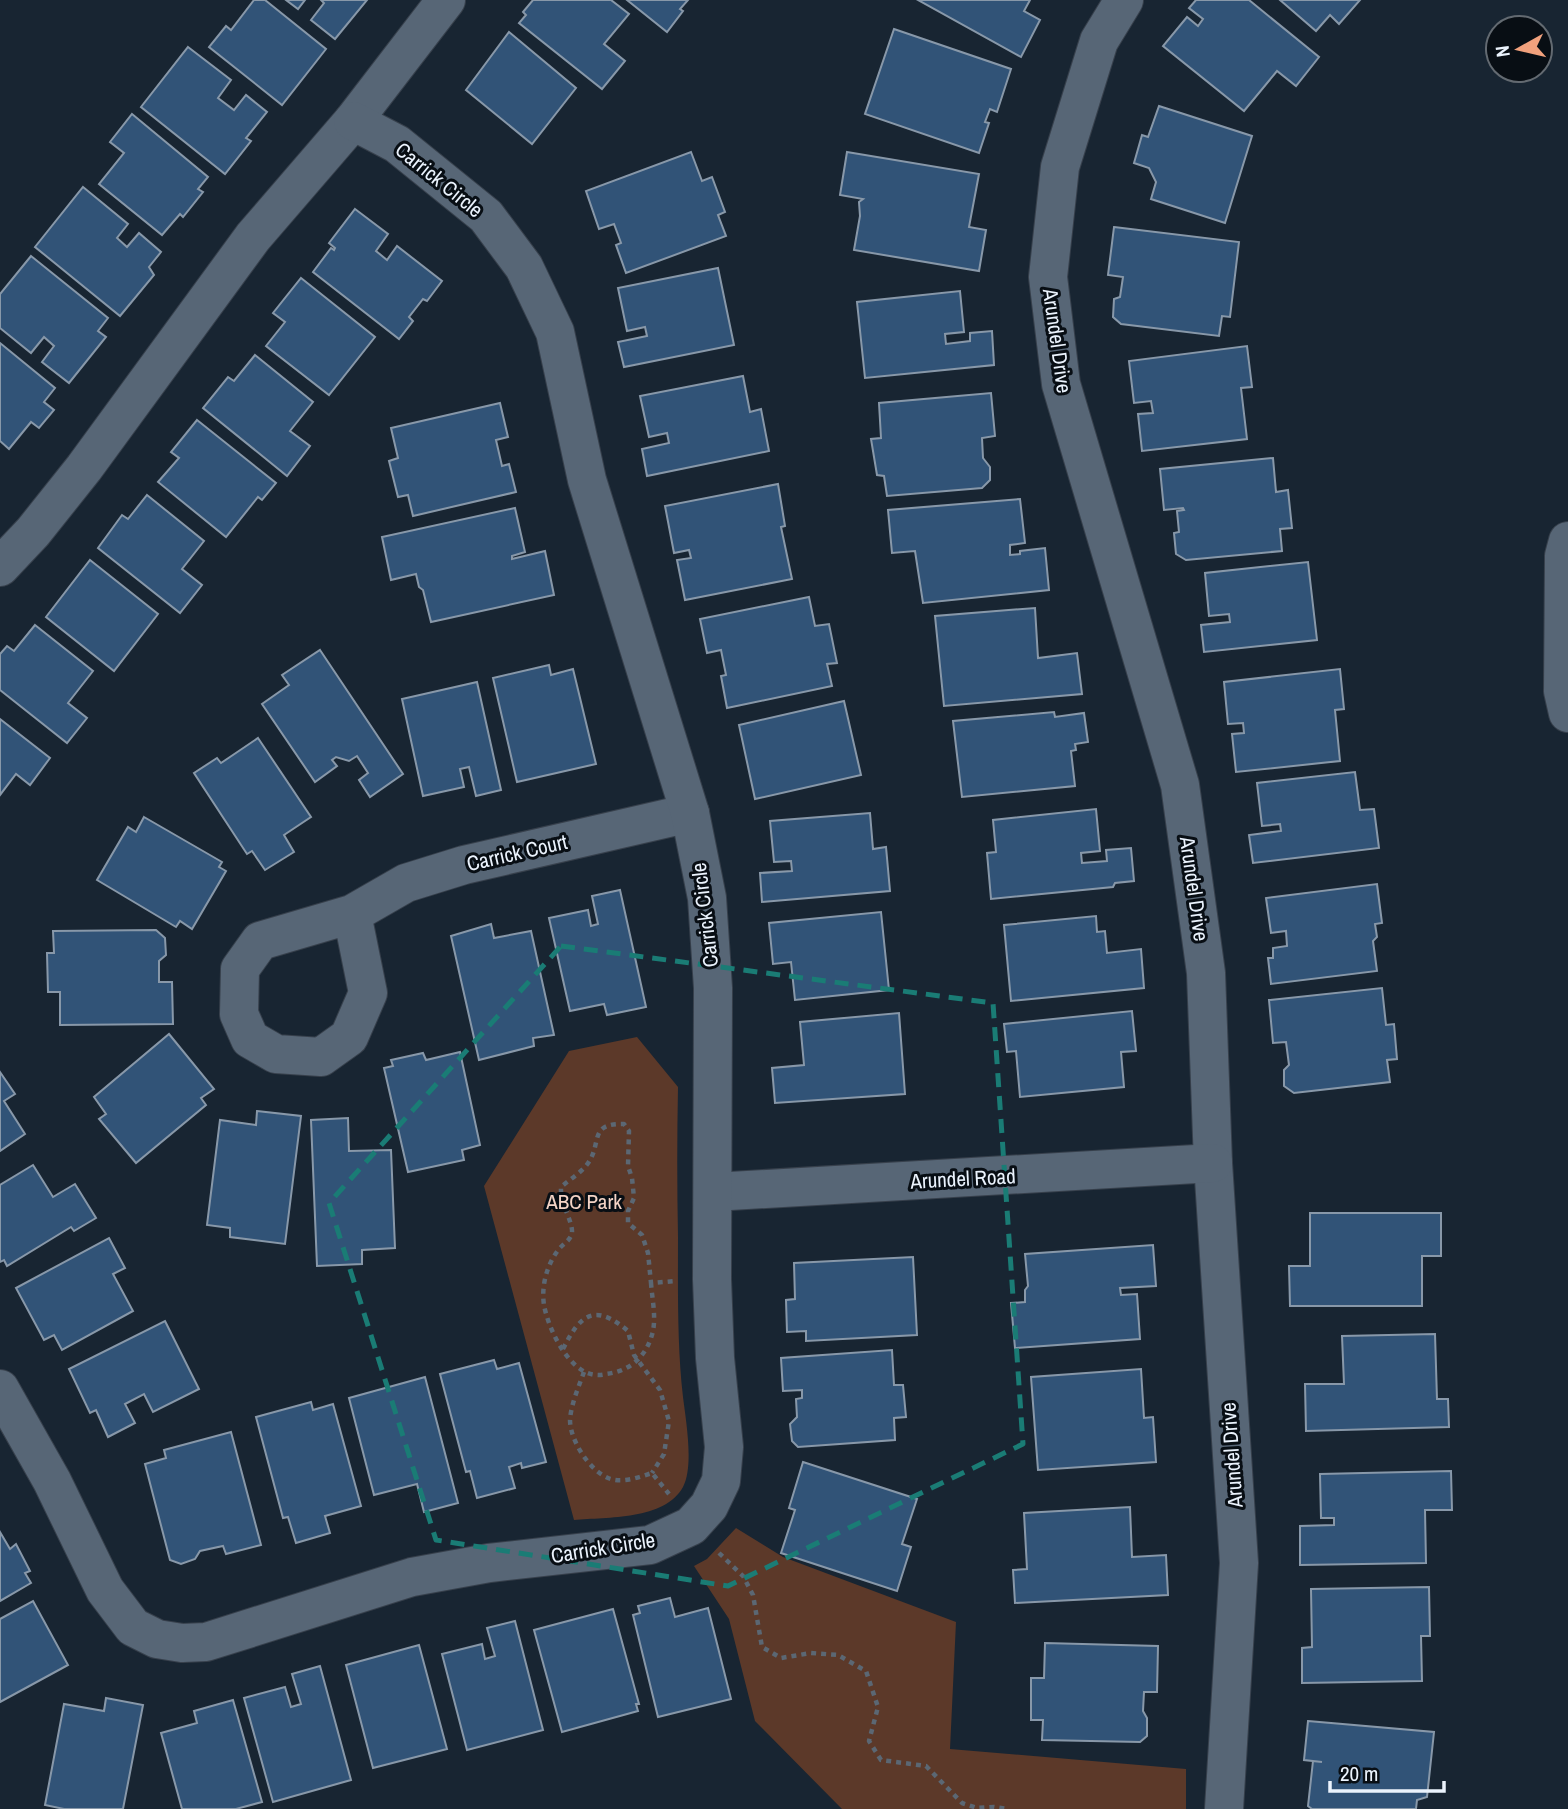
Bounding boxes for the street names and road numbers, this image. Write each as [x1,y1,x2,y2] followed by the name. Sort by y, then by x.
[389,135,489,224] street label: Carrick Circle
[1036,286,1079,395] street label: Arundel Drive
[464,827,570,878] street label: Carrick Court
[1173,834,1216,943] street label: Arundel Drive
[684,861,725,969] street label: Carrick Circle
[909,1161,1016,1196] street label: Arundel Road
[1213,1402,1250,1510] street label: Arundel Drive
[549,1525,657,1570] street label: Carrick Circle

